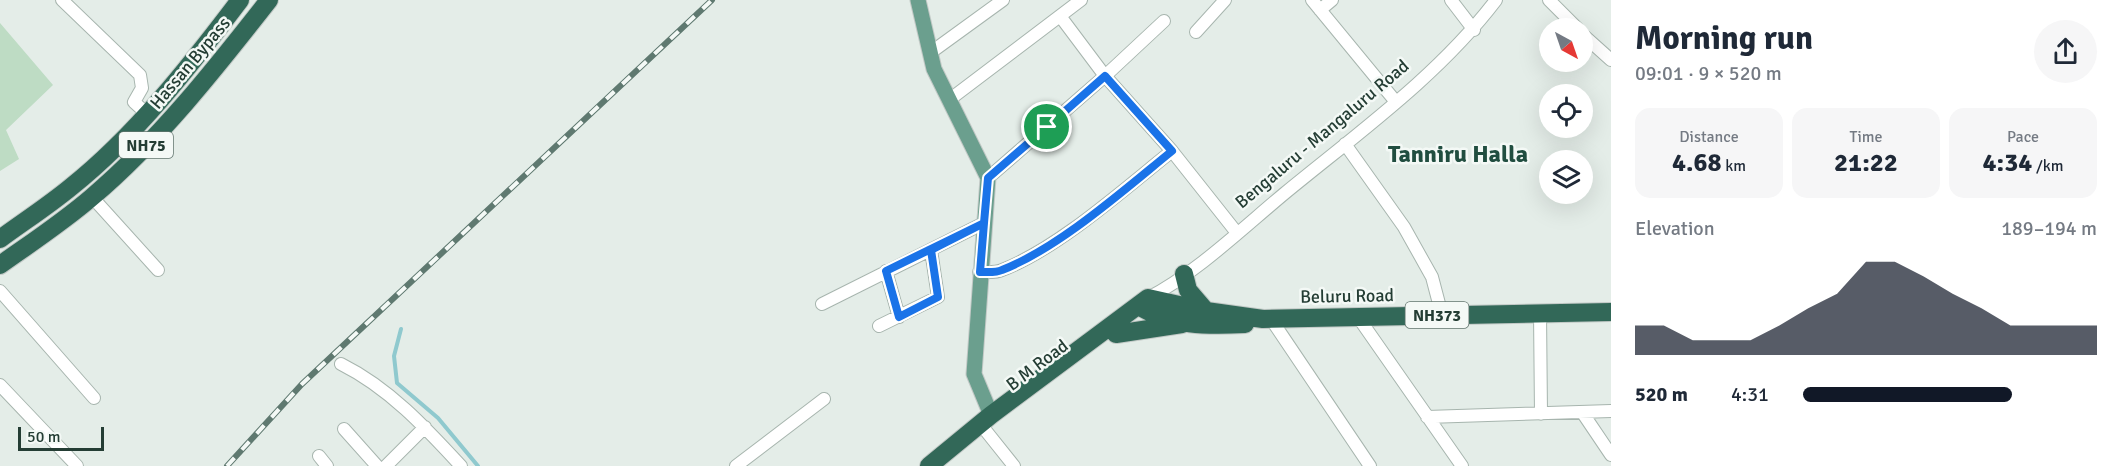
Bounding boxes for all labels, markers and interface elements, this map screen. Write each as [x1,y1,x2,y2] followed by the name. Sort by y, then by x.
[145,12,235,114] street label: Hassan Bypass
[1539,18,1593,72] north arrow
[1539,18,1593,204] map controls
[1635,18,1813,59] text: Morning run
[2034,20,2097,83] button: share
[1231,55,1413,213] street label: Bengaluru - Mangaluru Road
[1635,61,1782,86] text: 09:01 · 9 × 520 m
[1539,84,1593,138] button: locate
[1021,101,1072,152] pin
[1030,110,1063,143] icon: arrive
[1679,127,1739,147] text: Distance
[1850,127,1882,147] text: Time
[2007,127,2039,147] text: Pace
[119,132,173,158] road number: NH75
[1388,139,1528,169] district label: Tanniru Halla
[1672,147,1722,179] text: 4.68
[1834,147,1898,179] text: 21:22
[1983,147,2032,179] text: 4:34
[1539,150,1593,204] button: layers
[1722,156,1746,176] text: km
[2032,156,2063,176] text: /km
[1635,216,1715,241] text: Elevation
[2001,216,2097,241] text: 189–194 m
[1300,284,1394,308] street label: Beluru Road
[1406,302,1468,328] road number: NH373
[1002,335,1072,395] street label: B M Road
[1635,382,1688,407] text: 520 m
[1731,382,1769,407] text: 4:31
[18,424,104,452] scale bar
[27,427,61,447] text: 50 m

